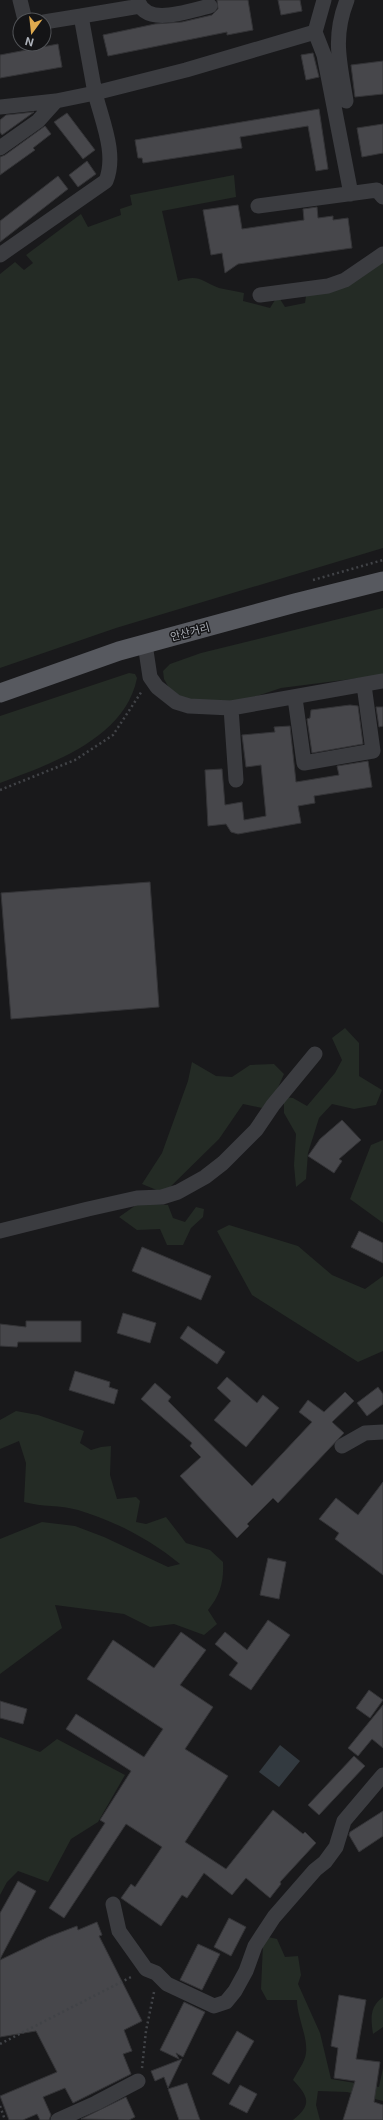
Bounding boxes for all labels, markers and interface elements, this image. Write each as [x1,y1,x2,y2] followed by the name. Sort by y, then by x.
[12,12,52,52] north arrow
[24,34,35,50] text: N
[169,620,211,644] street label: 안산거리

